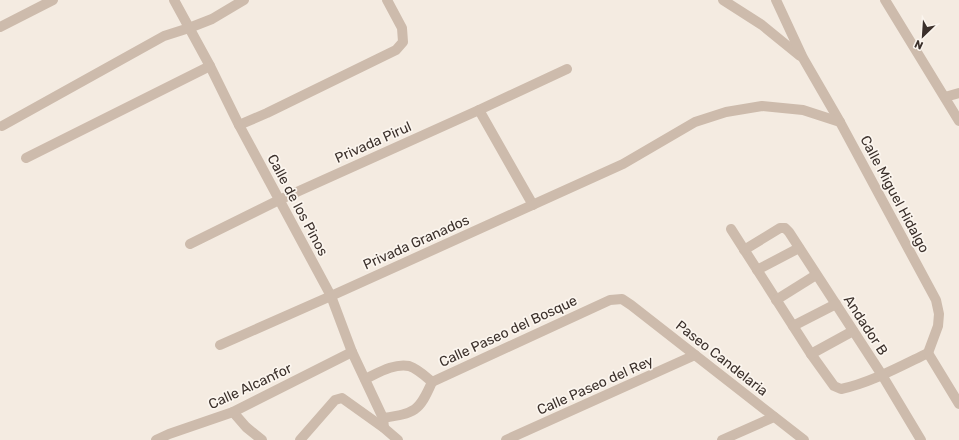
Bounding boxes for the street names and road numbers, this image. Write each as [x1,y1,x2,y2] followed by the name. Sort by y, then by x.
[332,118,414,167] street label: Privada Pirul
[856,133,933,256] street label: Calle Miguel Hidalgo
[264,151,332,259] street label: Calle de los Pinos
[360,211,472,274] street label: Privada Granados
[437,292,580,371] street label: Calle Paseo del Bosque
[840,292,891,358] street label: Andador B
[672,317,771,400] street label: Paseo Candelaria
[534,352,656,419] street label: Calle Paseo del Rey
[206,359,295,413] street label: Calle Alcanfor

